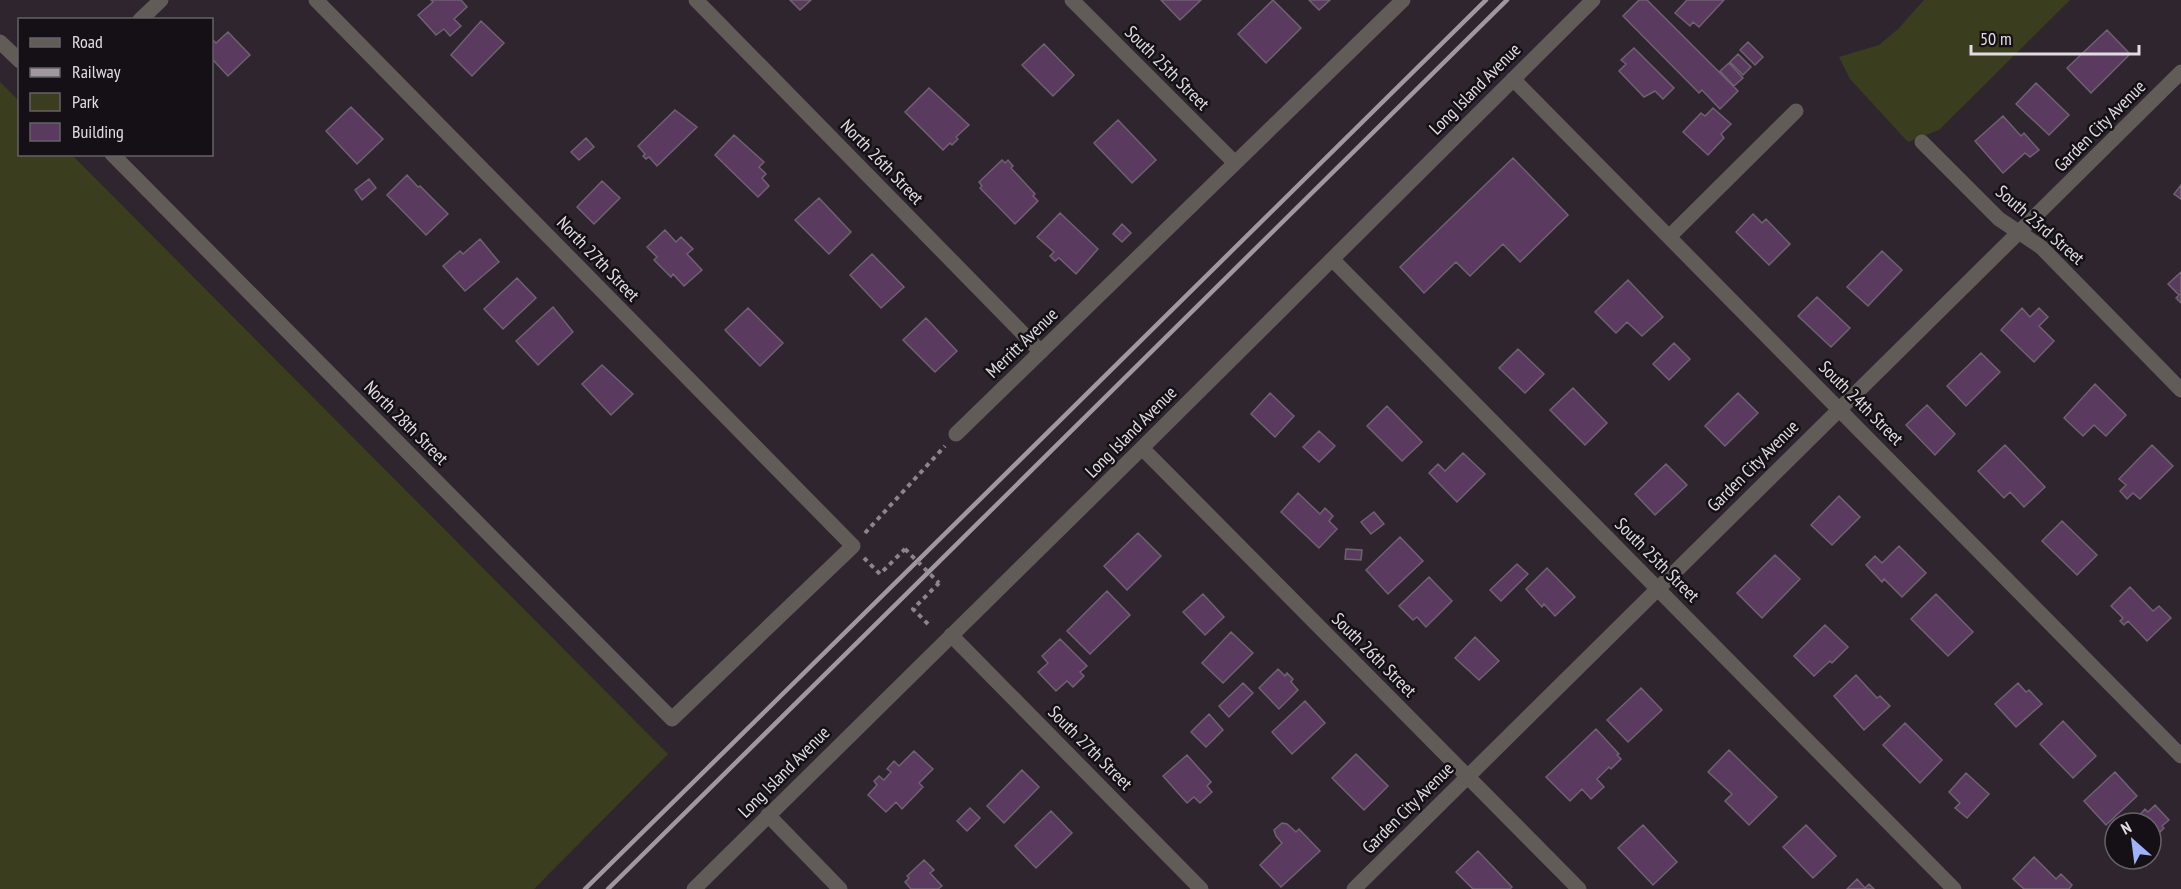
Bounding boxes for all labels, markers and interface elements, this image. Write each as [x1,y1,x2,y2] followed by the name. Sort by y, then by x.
[18,18,213,156] legend
[1971,18,2139,56] scale bar
[1120,21,1214,115] street label: South 25th Street
[1980,27,2012,50] text: 50 m
[72,30,103,53] text: Road
[1424,38,1525,139] street label: Long Island Avenue
[72,60,121,83] text: Railway
[2049,75,2150,176] street label: Garden City Avenue
[72,90,99,113] text: Park
[836,114,929,209] street label: North 26th Street
[72,120,124,143] text: Building
[1991,180,2089,269] street label: South 23rd Street
[552,211,645,306] street label: North 27th Street
[981,303,1063,383] street label: Merritt Avenue
[1814,356,1908,450] street label: South 24th Street
[359,376,453,470] street label: North 28th Street
[1080,381,1181,482] street label: Long Island Avenue
[1702,415,1803,516] street label: Garden City Avenue
[1610,513,1704,607] street label: South 25th Street
[1327,608,1421,702] street label: South 26th Street
[1043,701,1137,795] street label: South 27th Street
[733,721,834,822] street label: Long Island Avenue
[1357,757,1458,858] street label: Garden City Avenue
[2103,811,2163,871] north arrow
[2117,817,2134,839] text: N

